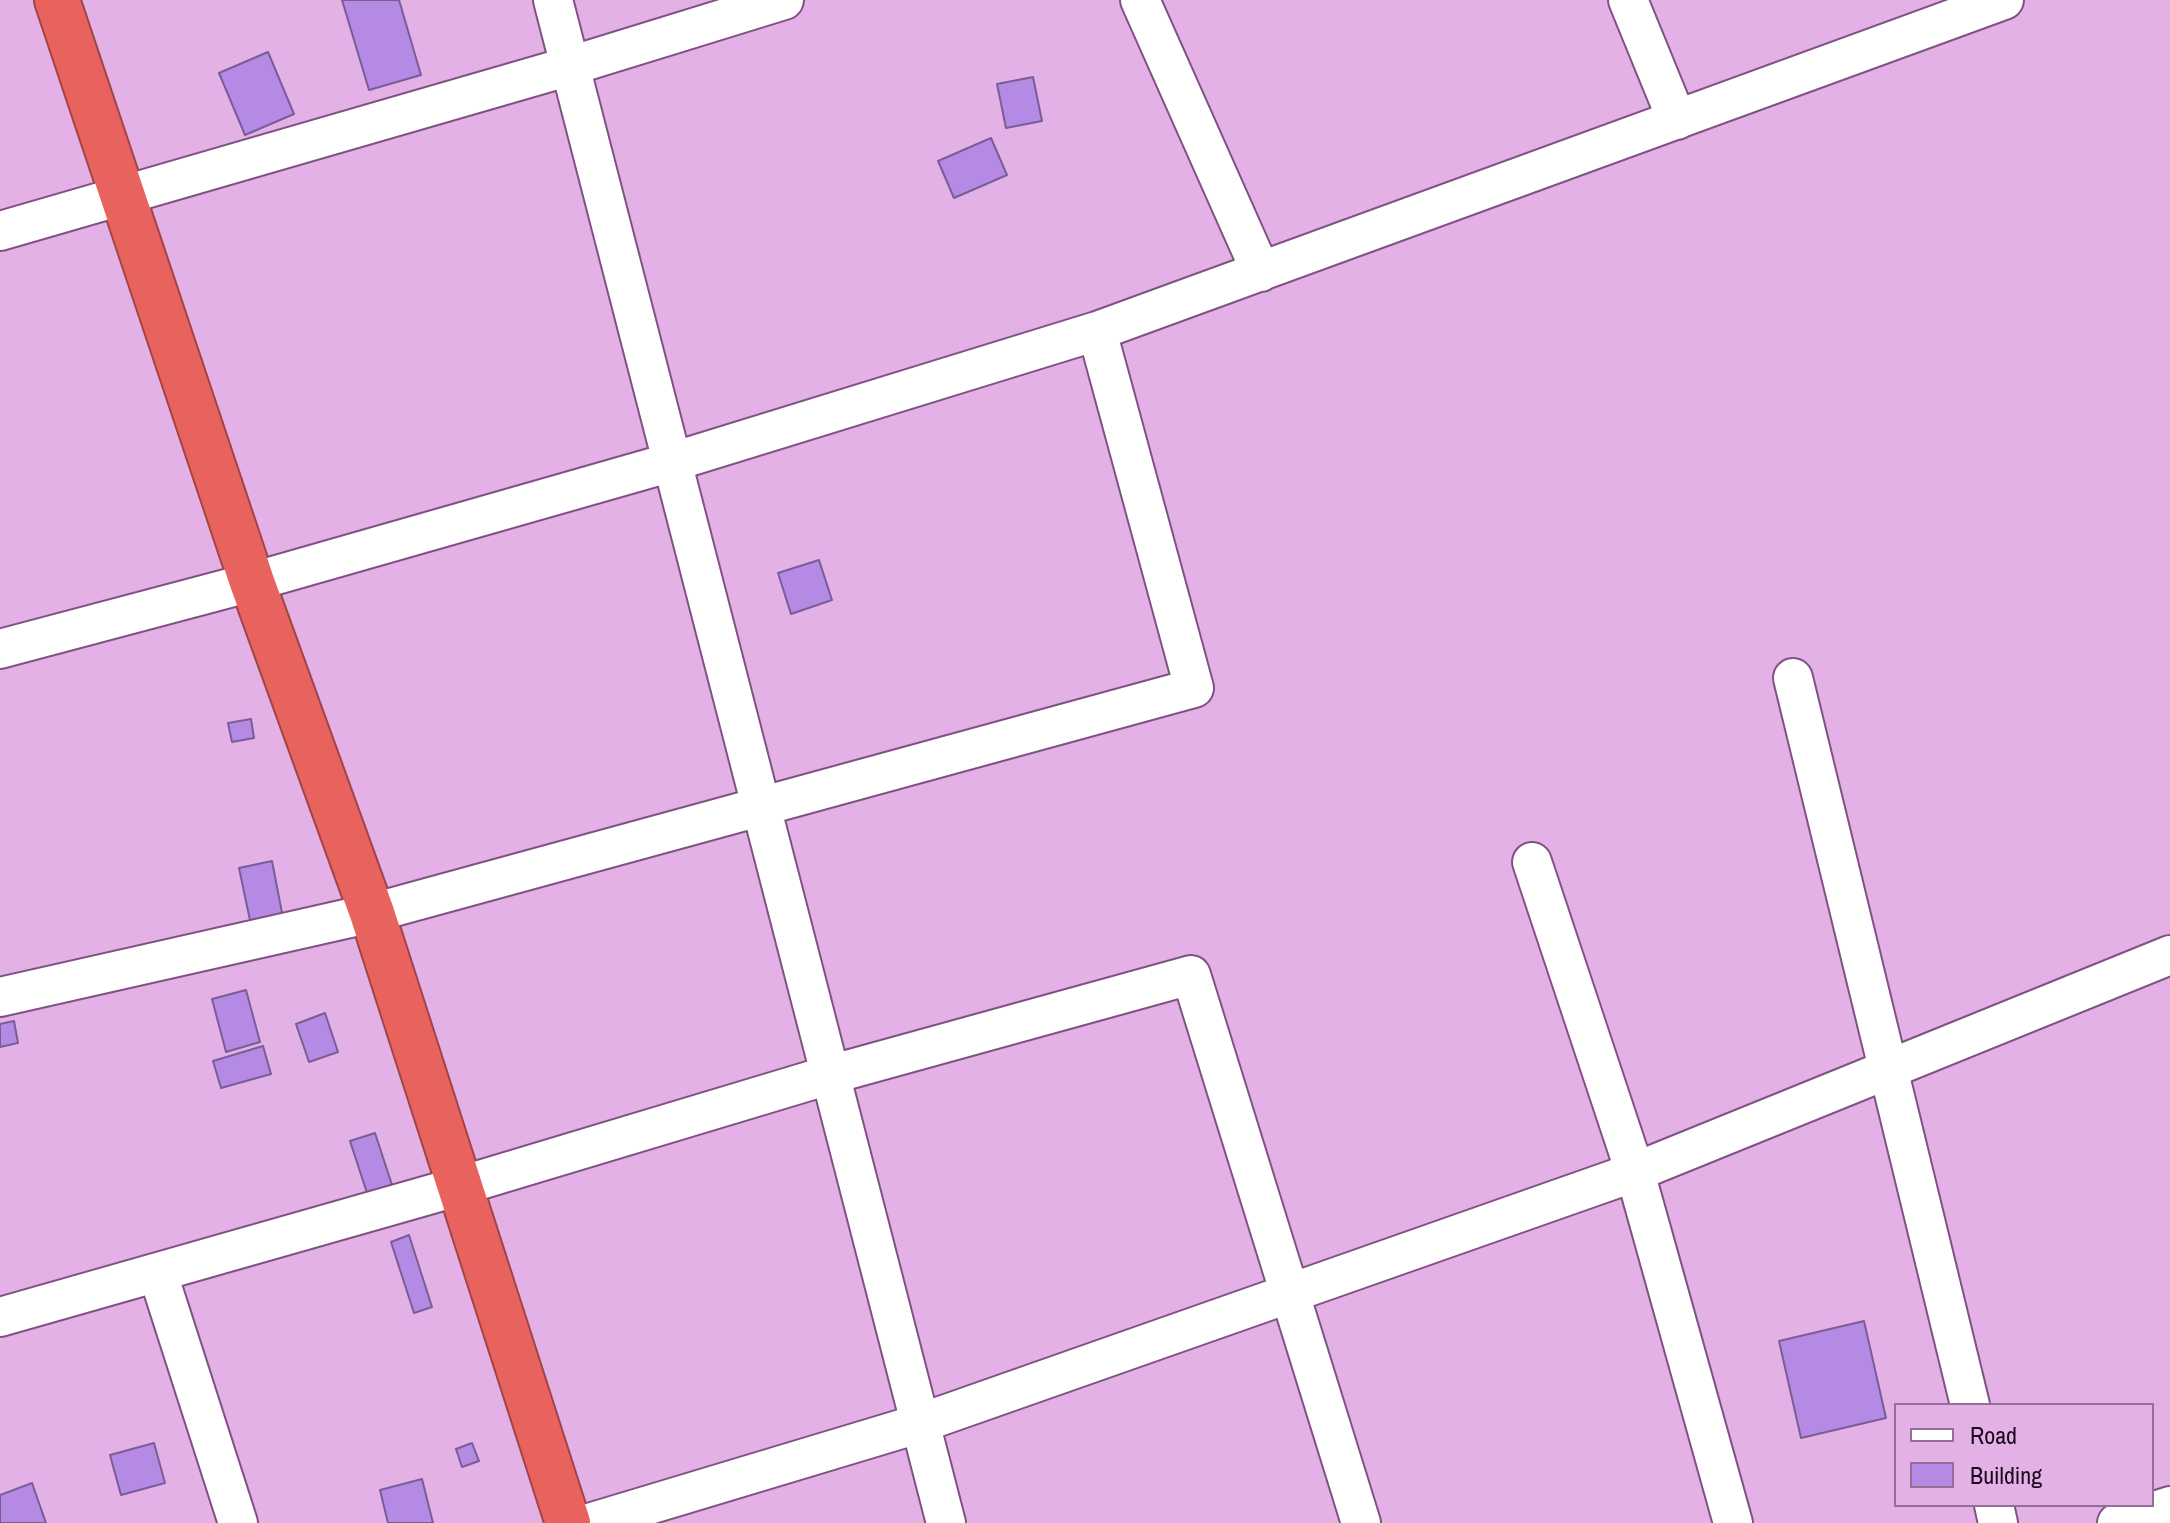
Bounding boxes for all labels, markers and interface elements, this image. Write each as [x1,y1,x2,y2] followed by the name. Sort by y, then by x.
[1894,1403,2154,1507] legend
[1970,1419,2017,1451] text: Road
[1970,1459,2042,1491] text: Building

